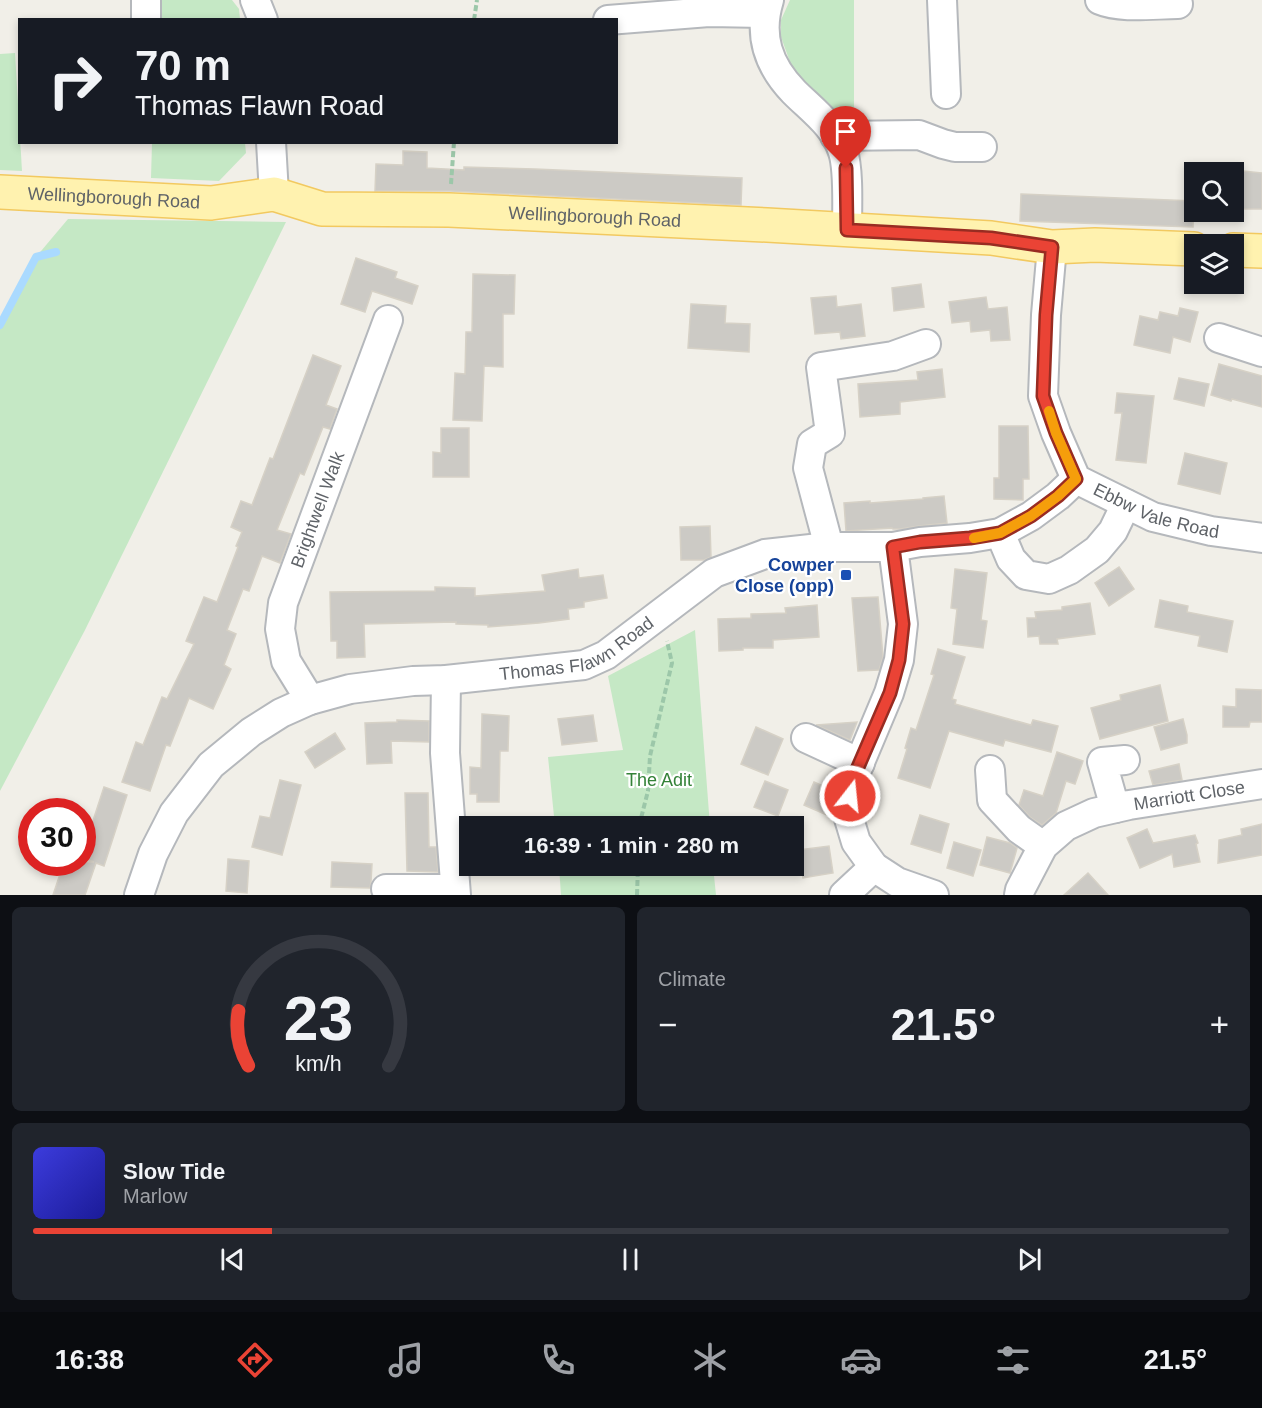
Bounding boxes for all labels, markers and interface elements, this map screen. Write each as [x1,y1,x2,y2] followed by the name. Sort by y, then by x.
[36,42,114,120] icon: right
[135,42,231,89] text: 70 m
[135,91,384,121] text: Thomas Flawn Road
[820,106,871,168] pin
[829,115,862,148] icon: arrive
[1184,162,1244,294] map controls
[1184,162,1244,222] button: search
[27,183,201,212] street label: Wellingborough Road
[508,203,681,231] street label: Wellingborough Road
[1184,234,1244,294] button: layers
[287,448,349,571] street label: Brightwell Walk
[1090,479,1220,542] street label: Ebbw Vale Road
[735,555,834,596] place label: Cowper Close (opp)
[839,568,853,582] marker: Cowper Close (opp)
[498,613,657,684] street label: Thomas Flawn Road
[818,764,882,828] position arrow
[626,770,692,790] park label: The Adit
[1132,777,1246,814] street label: Marriott Close
[18,798,96,876] speed limit sign: 30
[524,833,739,858] text: 16:39 · 1 min · 280 m
[658,968,726,990] text: Climate
[284,984,353,1053] text: 23
[891,999,996,1050] text: 21.5°
[658,1006,677,1043] text: −
[1210,1006,1229,1043] text: +
[295,1052,342,1076] text: km/h
[123,1159,225,1184] text: Slow Tide
[123,1185,187,1207] text: Marlow
[216,1243,249,1276] icon: previous
[614,1243,647,1276] icon: pause
[1013,1243,1046,1276] icon: next
[234,1339,276,1381] icon: directions
[385,1339,427,1381] icon: music
[537,1339,579,1381] icon: phone
[689,1339,731,1381] icon: climate
[840,1339,882,1381] icon: car
[992,1339,1034,1381] icon: filters
[55,1345,124,1375] text: 16:38
[1144,1345,1207,1375] text: 21.5°

